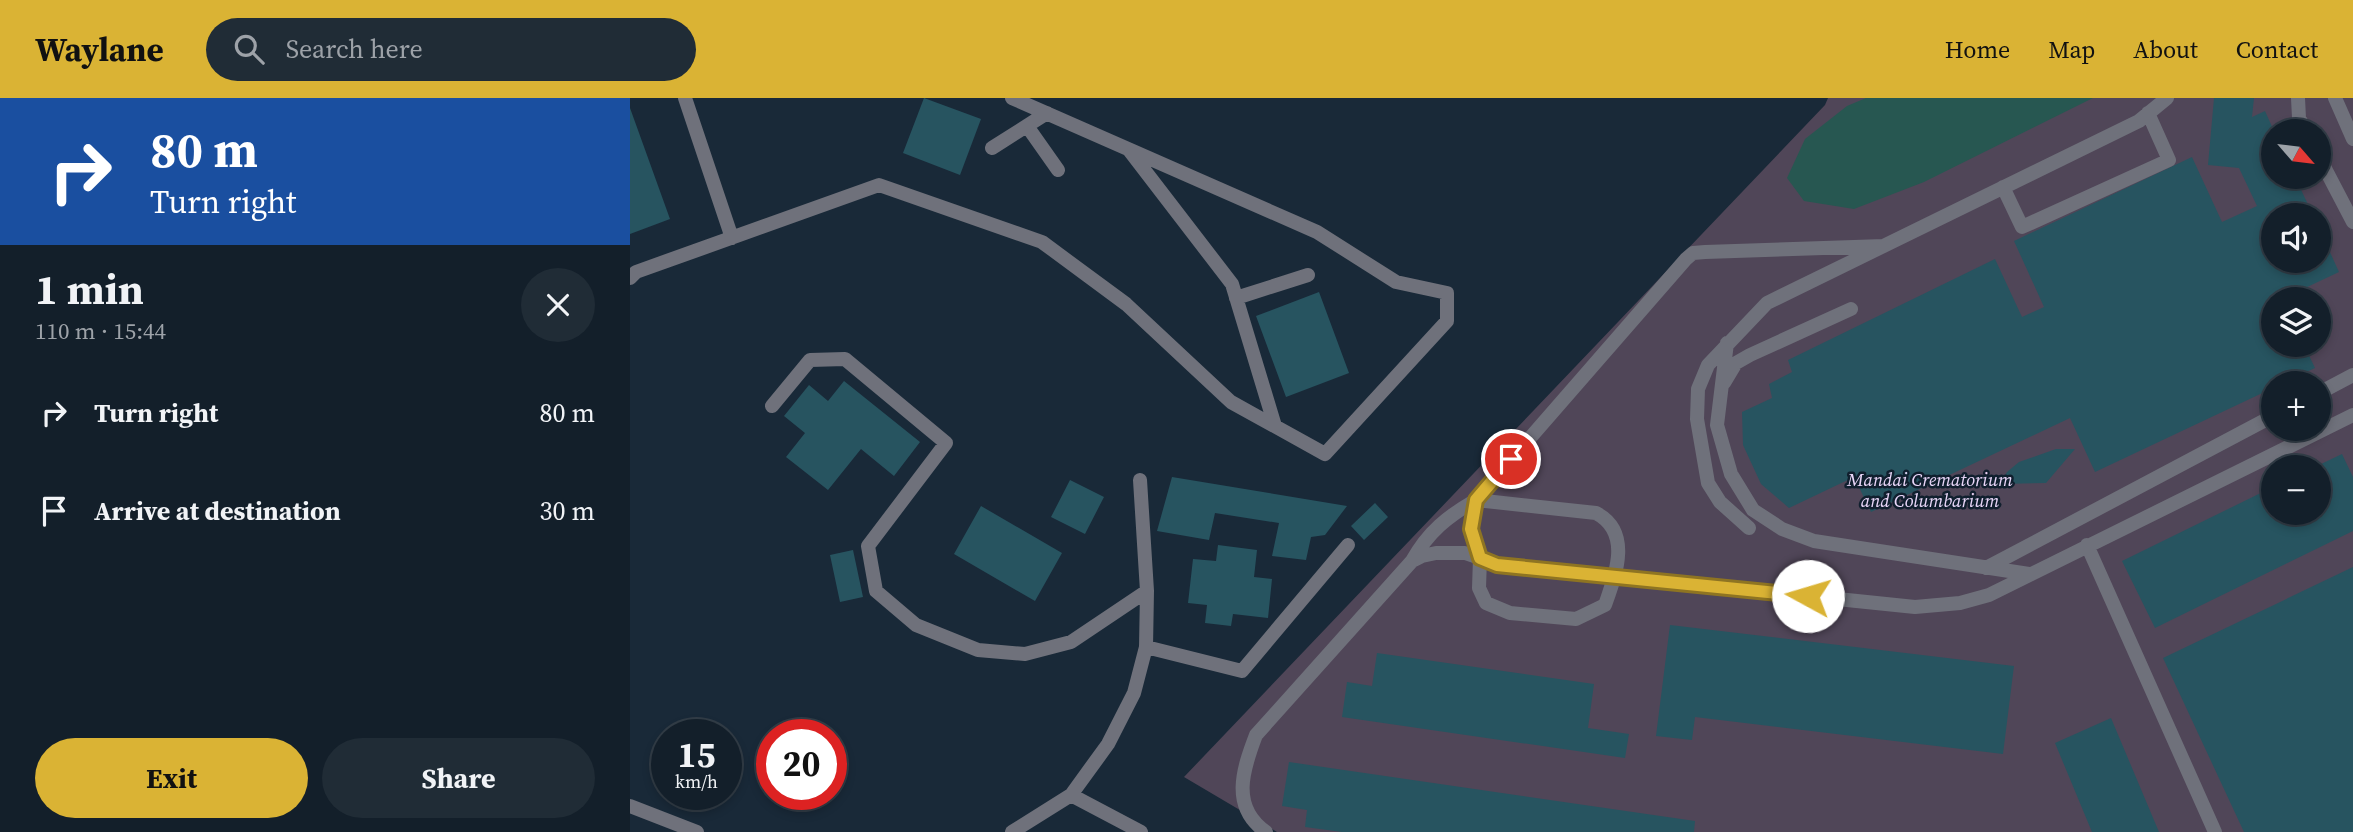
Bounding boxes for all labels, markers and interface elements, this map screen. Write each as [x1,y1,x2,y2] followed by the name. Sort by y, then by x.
[206,18,696,81] search box
[35,27,164,72] text: Waylane
[230,30,268,68] icon: search
[286,31,423,67] text: Search here
[1945,33,2010,66] text: Home
[2048,33,2095,66] text: Map
[2133,33,2198,66] text: About
[2236,33,2318,66] text: Contact
[150,116,258,183] text: 80 m
[2261,119,2331,189] north arrow
[2261,119,2331,525] map controls
[35,126,126,217] icon: right
[150,180,296,224] text: Turn right
[2261,203,2331,273] button: sound
[35,260,144,318] text: 1 min
[521,268,595,342] button: close
[2261,287,2331,357] button: layers
[35,315,166,347] text: 110 m · 15:44
[2261,371,2331,441] button: +
[35,394,73,432] icon: right
[94,395,218,431] text: Turn right
[540,395,595,431] text: 80 m
[1481,429,1541,489] pin
[1492,440,1530,478] icon: arrive
[2261,455,2331,525] button: −
[1846,467,2013,513] park label: Mandai Crematorium and Columbarium
[35,492,73,530] icon: arrive
[94,493,341,529] text: Arrive at destination
[540,493,595,529] text: 30 m
[1771,559,1845,633] position arrow
[756,719,847,810] speed limit sign: 20
[678,731,715,779] text: 15
[35,738,308,818] button: Exit
[322,738,595,818] button: Share
[675,769,718,794] text: km/h

